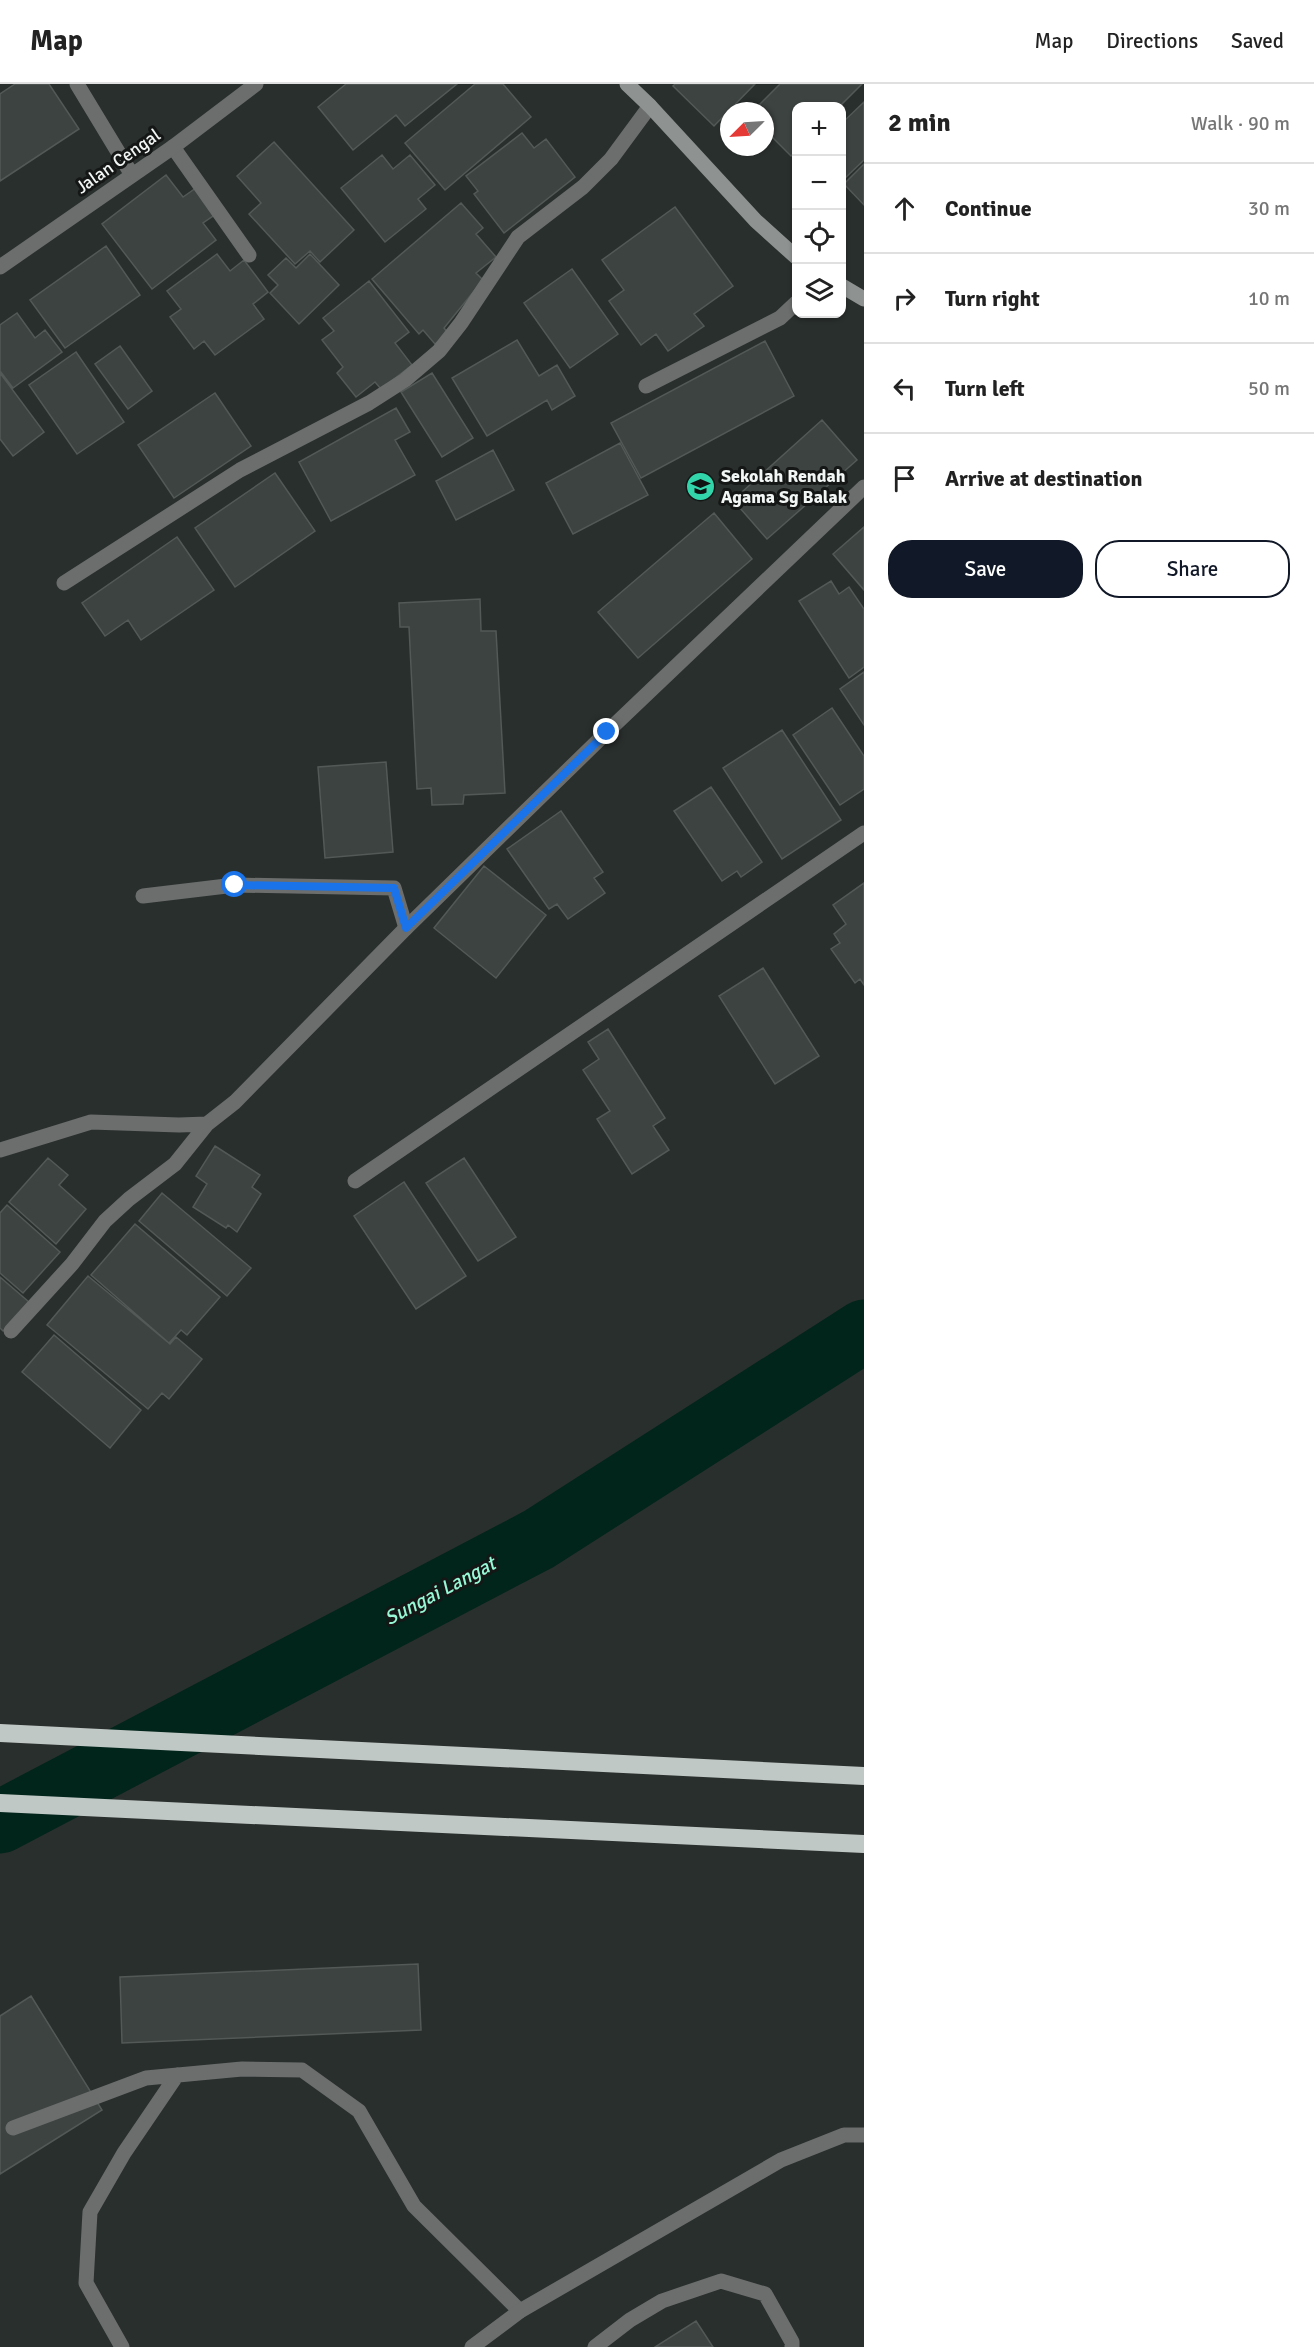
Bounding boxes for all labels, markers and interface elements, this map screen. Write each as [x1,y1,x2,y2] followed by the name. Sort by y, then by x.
[30,24,83,58] text: Map
[1035,28,1073,54] text: Map
[1106,28,1198,54] text: Directions
[1231,28,1284,54] text: Saved
[720,102,774,156] north arrow
[792,102,846,318] map controls
[792,102,846,156] button: +
[888,107,951,139] text: 2 min
[1191,111,1290,136] text: Walk · 90 m
[71,124,165,198] street label: Jalan Cengal
[792,156,846,210] button: −
[888,192,921,225] icon: ahead
[945,195,1032,222] text: Continue
[1248,196,1290,221] text: 30 m
[792,210,846,264] button: locate
[792,264,846,318] button: layers
[888,282,921,315] icon: right
[945,285,1040,312] text: Turn right
[1248,286,1290,311] text: 10 m
[888,372,921,405] icon: left
[945,375,1025,402] text: Turn left
[1248,376,1290,401] text: 50 m
[888,462,921,495] icon: arrive
[721,465,848,508] place label: Sekolah Rendah Agama Sg Balak
[945,465,1142,492] text: Arrive at destination
[684,470,716,502] school or university icon: Sekolah Rendah Agama Sg Balak
[888,540,1083,598] button: Save
[1095,540,1290,598] button: Share
[593,718,619,744] route end
[221,871,247,897] route start
[380,1550,502,1631] water label: Sungai Langat

